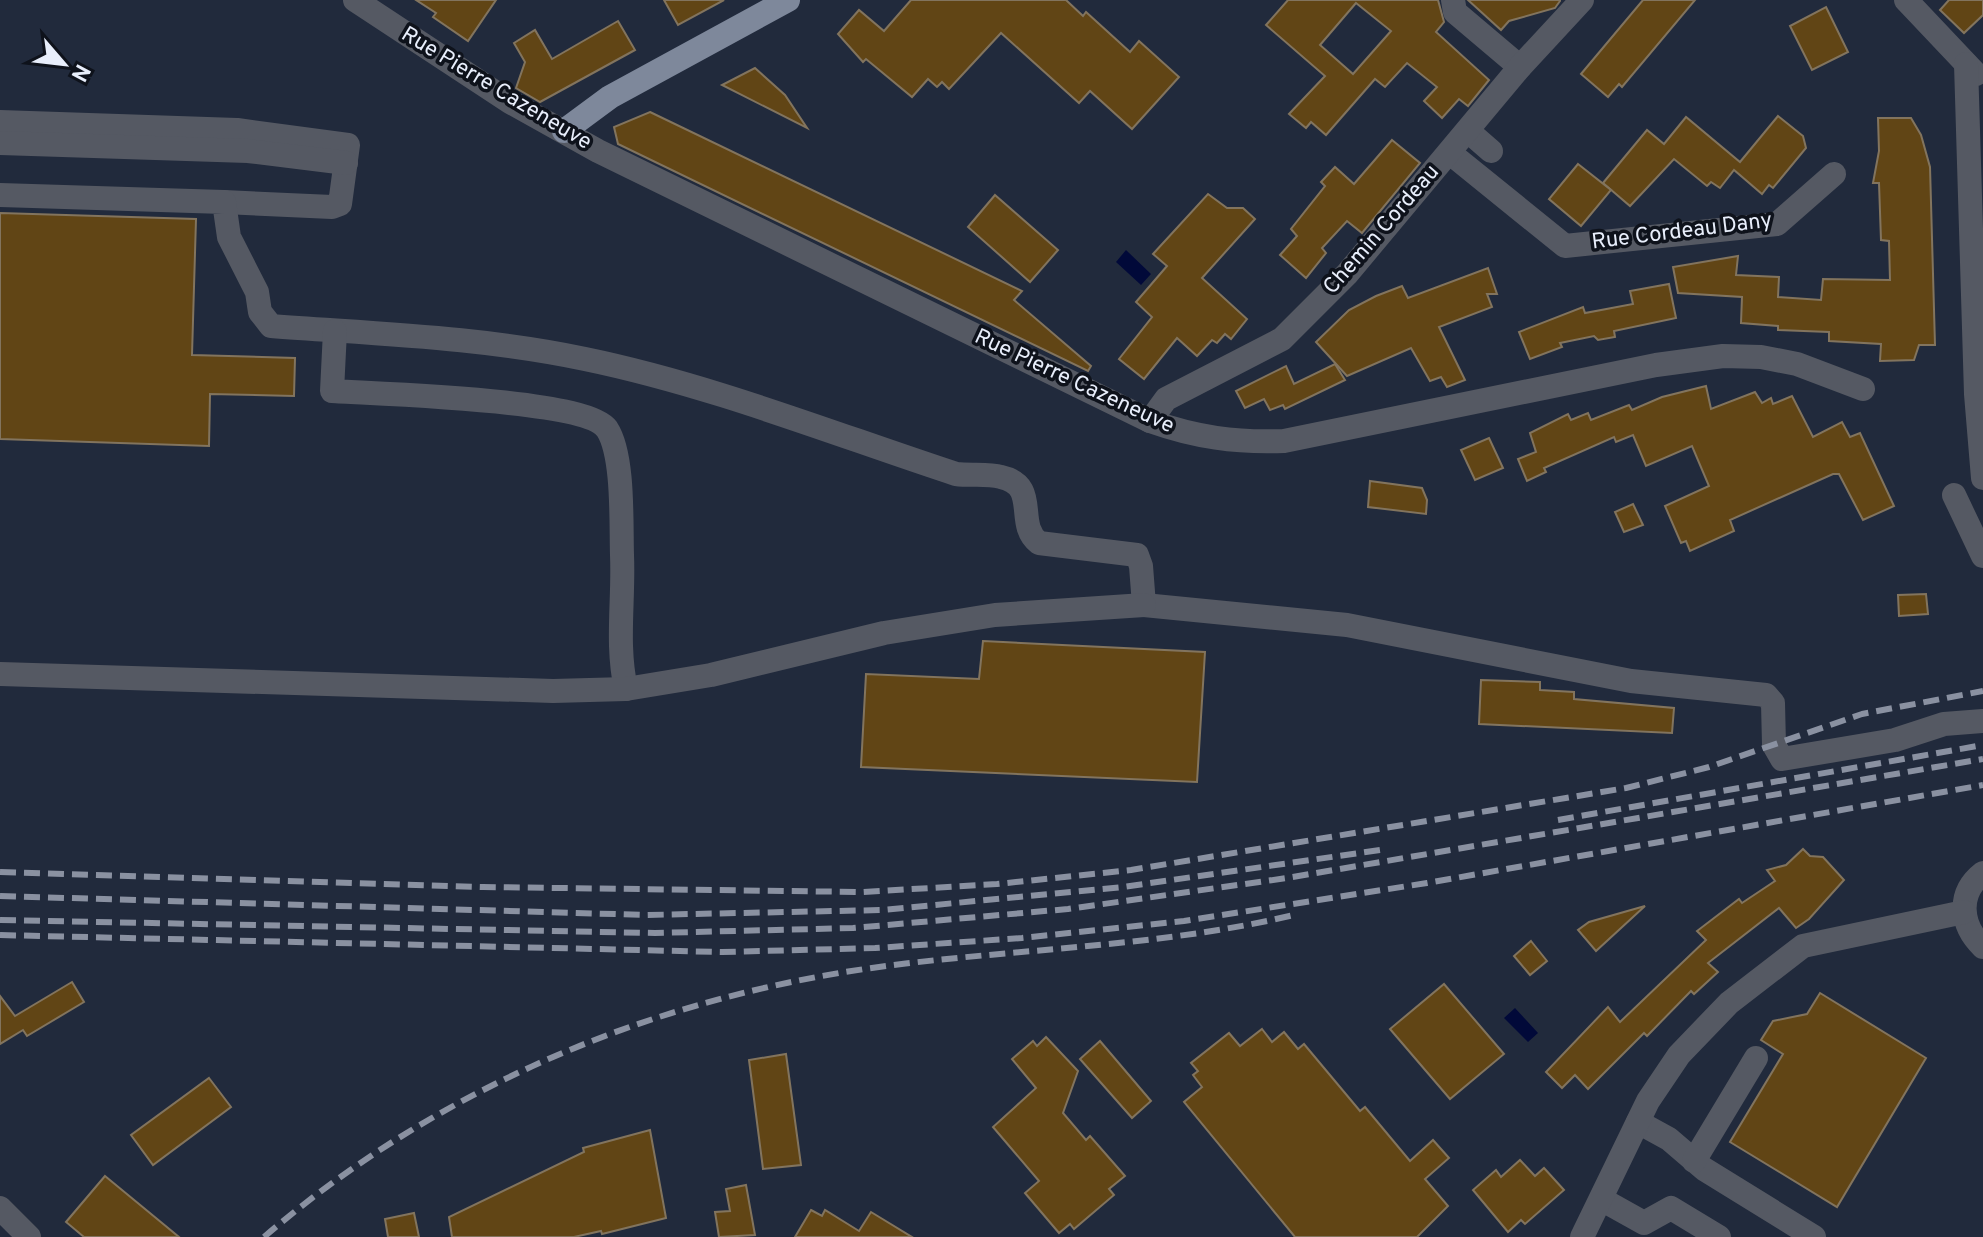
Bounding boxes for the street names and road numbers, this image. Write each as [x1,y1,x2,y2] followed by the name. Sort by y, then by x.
[396,21,596,157] street label: Rue Pierre Cazeneuve
[1318,159,1446,301] street label: Chemin Cordeau
[1590,208,1774,256] street label: Rue Cordeau Dany
[970,324,1178,440] street label: Rue Pierre Cazeneuve

